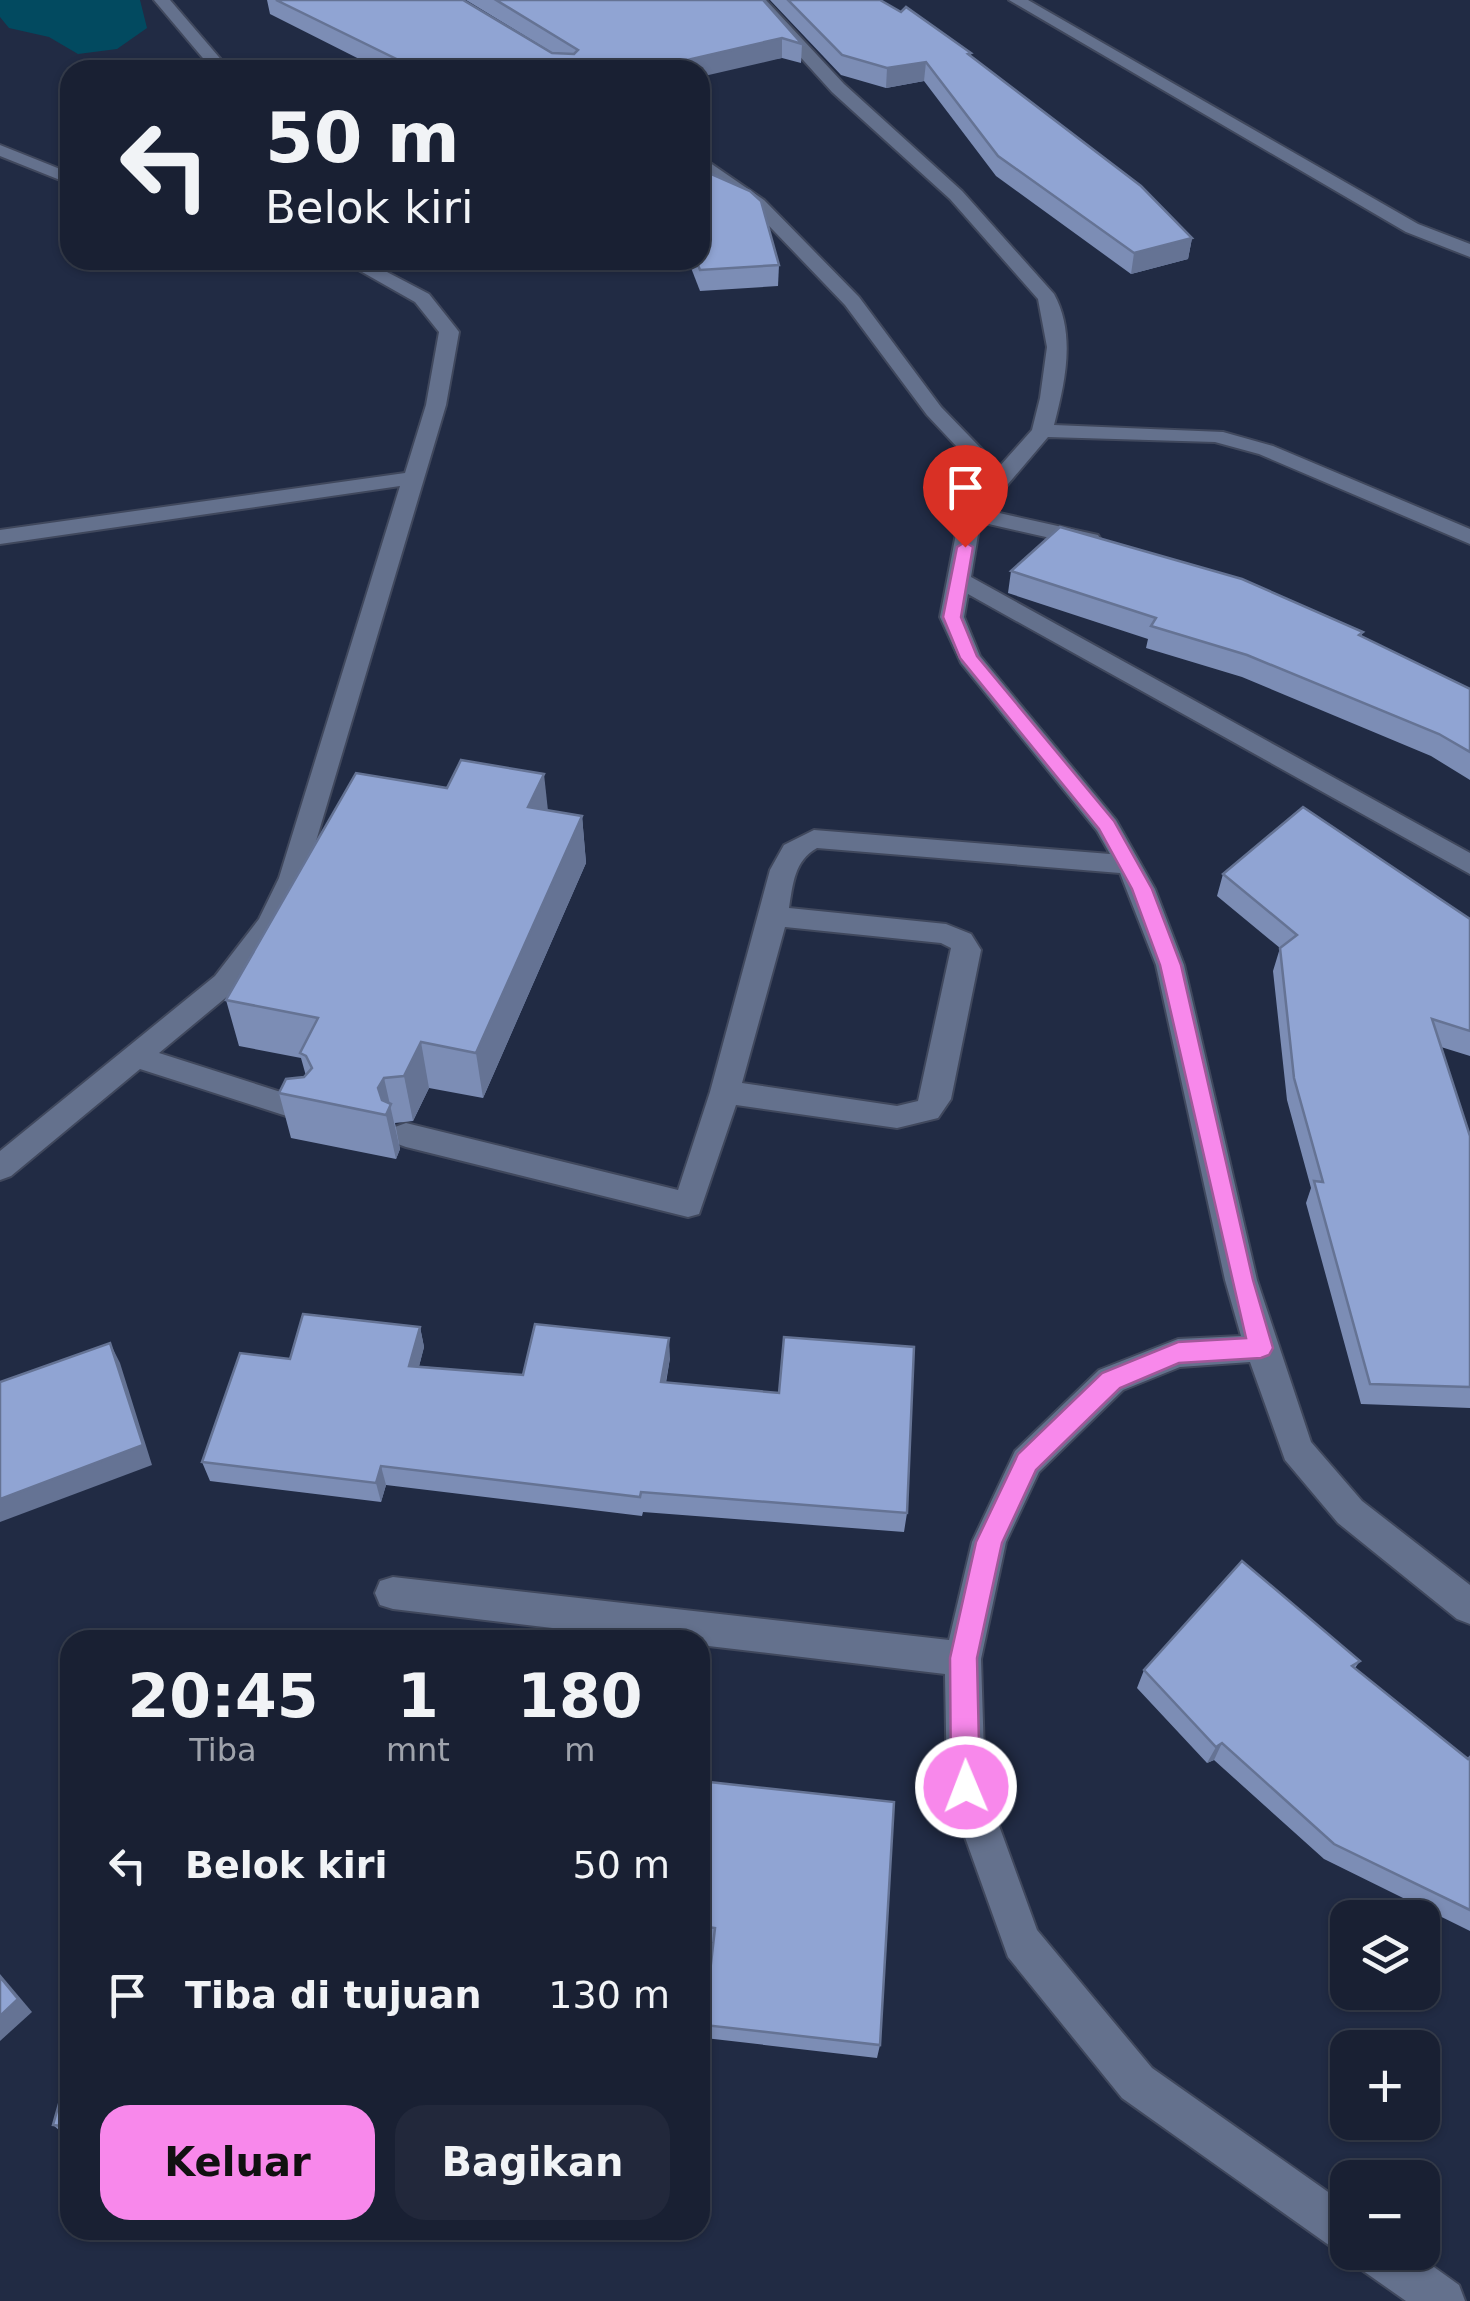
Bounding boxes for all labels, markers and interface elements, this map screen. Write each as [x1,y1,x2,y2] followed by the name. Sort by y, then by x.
[265,97,460,179] text: 50 m
[100,100,230,230] icon: left
[265,181,474,234] text: Belok kiri
[923,445,1008,548] pin
[938,460,993,515] icon: arrive
[127,1661,318,1731] text: 20:45
[397,1661,439,1731] text: 1
[517,1661,643,1731] text: 180
[189,1731,257,1769] text: Tiba
[386,1731,450,1769] text: mnt
[564,1731,596,1769] text: m
[914,1735,1018,1839] position arrow
[100,1838,155,1893] icon: left
[185,1843,387,1887] text: Belok kiri
[573,1843,670,1887] text: 50 m
[1330,1900,1440,2270] map controls
[1330,1900,1440,2010] button: layers
[100,1968,155,2023] icon: arrive
[185,1973,481,2017] text: Tiba di tujuan
[548,1973,670,2017] text: 130 m
[1330,2030,1440,2140] button: +
[100,2105,375,2220] button: Keluar
[395,2105,670,2220] button: Bagikan
[1330,2160,1440,2270] button: −

